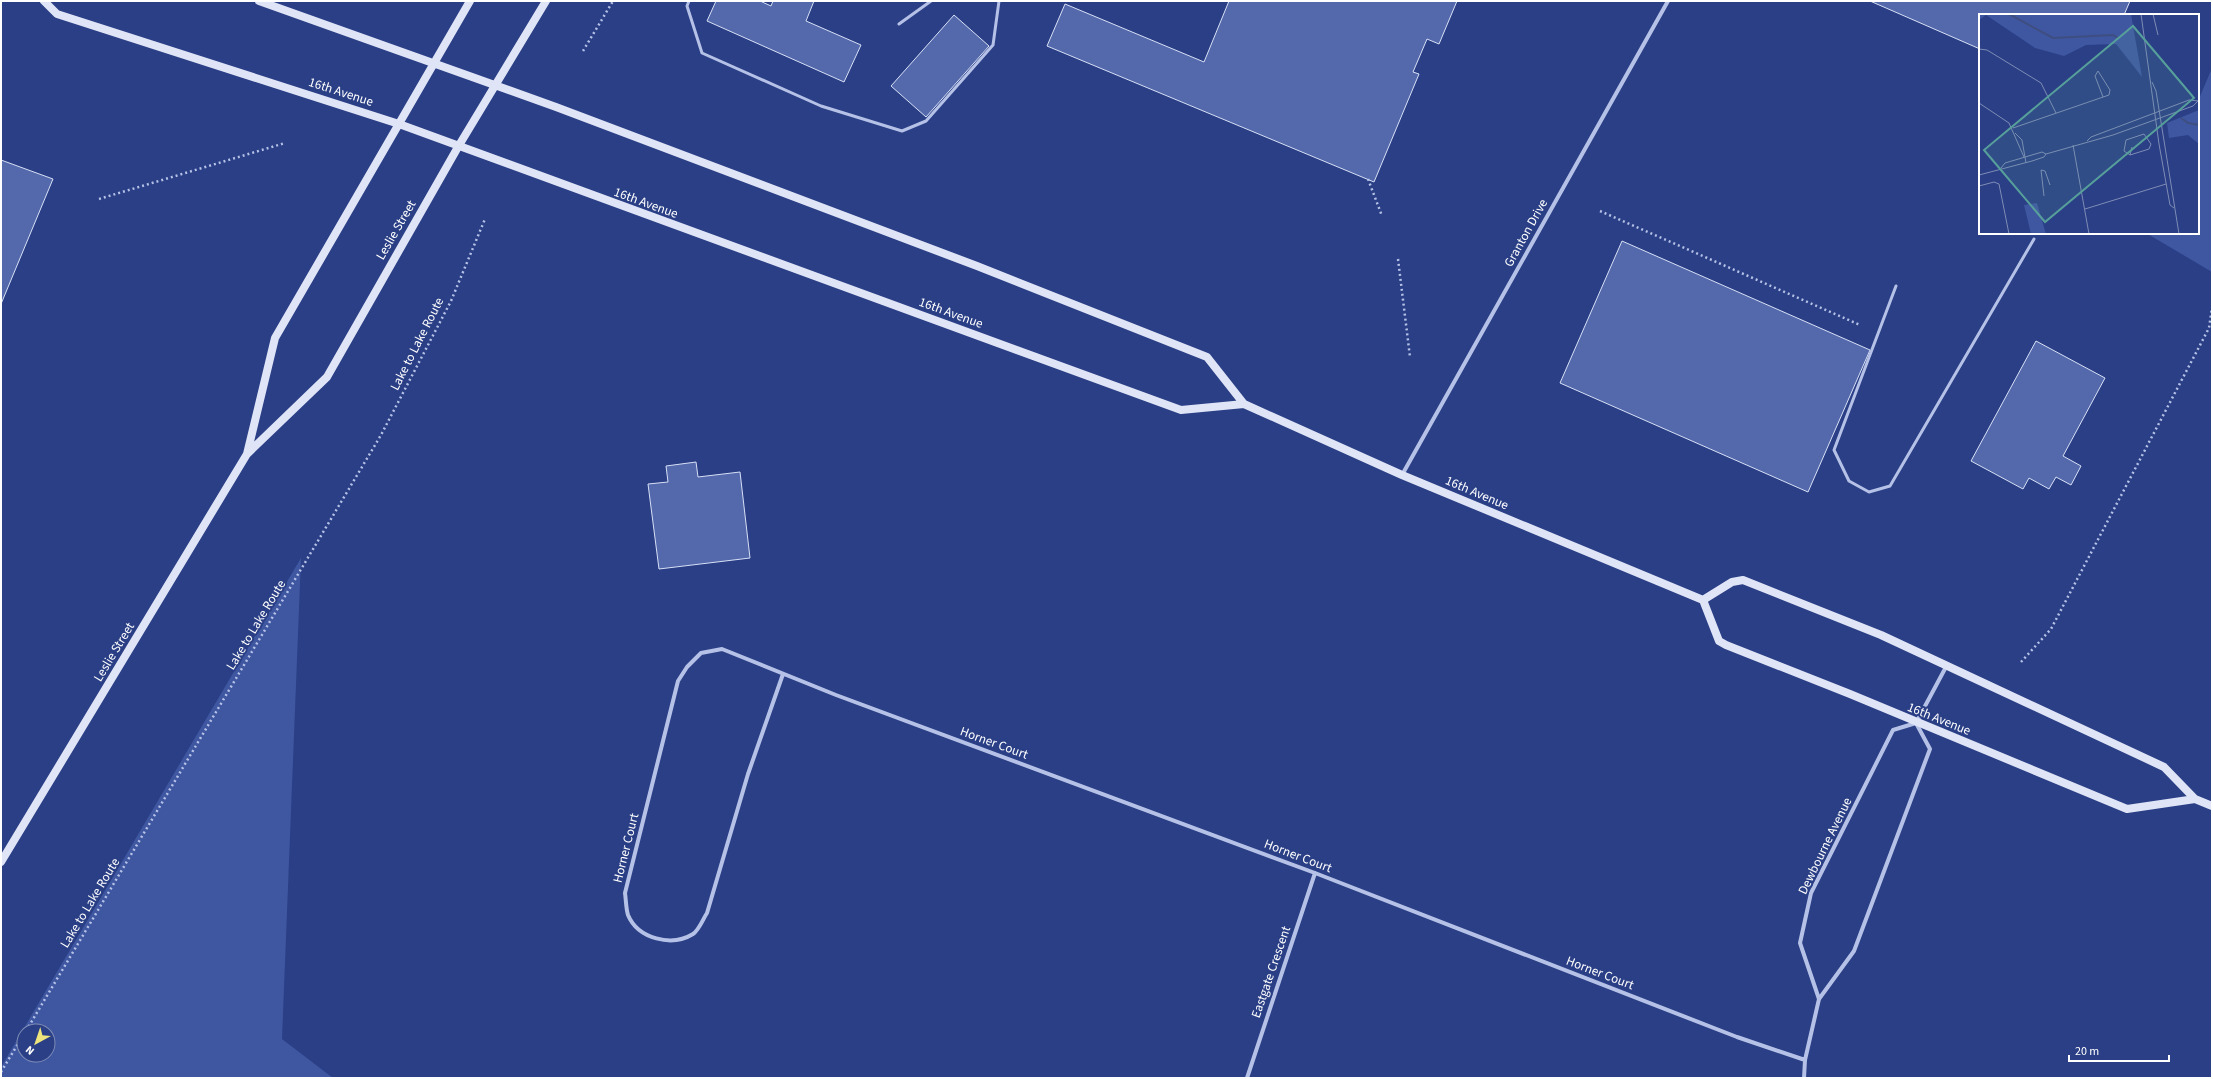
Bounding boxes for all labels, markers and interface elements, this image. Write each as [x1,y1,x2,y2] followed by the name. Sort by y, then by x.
[1979,14,2199,234] inset map
[306,73,376,111] street label: 16th Avenue
[611,183,681,223] street label: 16th Avenue
[372,196,421,263] street label: Leslie Street
[1500,196,1552,270] street label: Granton Drive
[916,293,986,333] street label: 16th Avenue
[386,294,448,394] street label: Lake to Lake Route
[1443,472,1511,514] street label: 16th Avenue
[222,577,290,673] street label: Lake to Lake Route
[89,618,139,685] street label: Leslie Street
[1905,698,1973,740] street label: 16th Avenue
[957,722,1031,764] street label: Horner Court
[1794,794,1856,898] street label: Dewbourne Avenue
[609,811,643,885] street label: Horner Court
[1262,835,1335,877] street label: Horner Court
[56,855,124,951] street label: Lake to Lake Route
[1247,923,1295,1020] street label: Eastgate Crescent
[1564,952,1637,994] street label: Horner Court
[16,1023,56,1063] north arrow
[2069,1037,2169,1063] scale bar
[22,1042,38,1058] text: N
[2075,1043,2099,1060] text: 20 m

